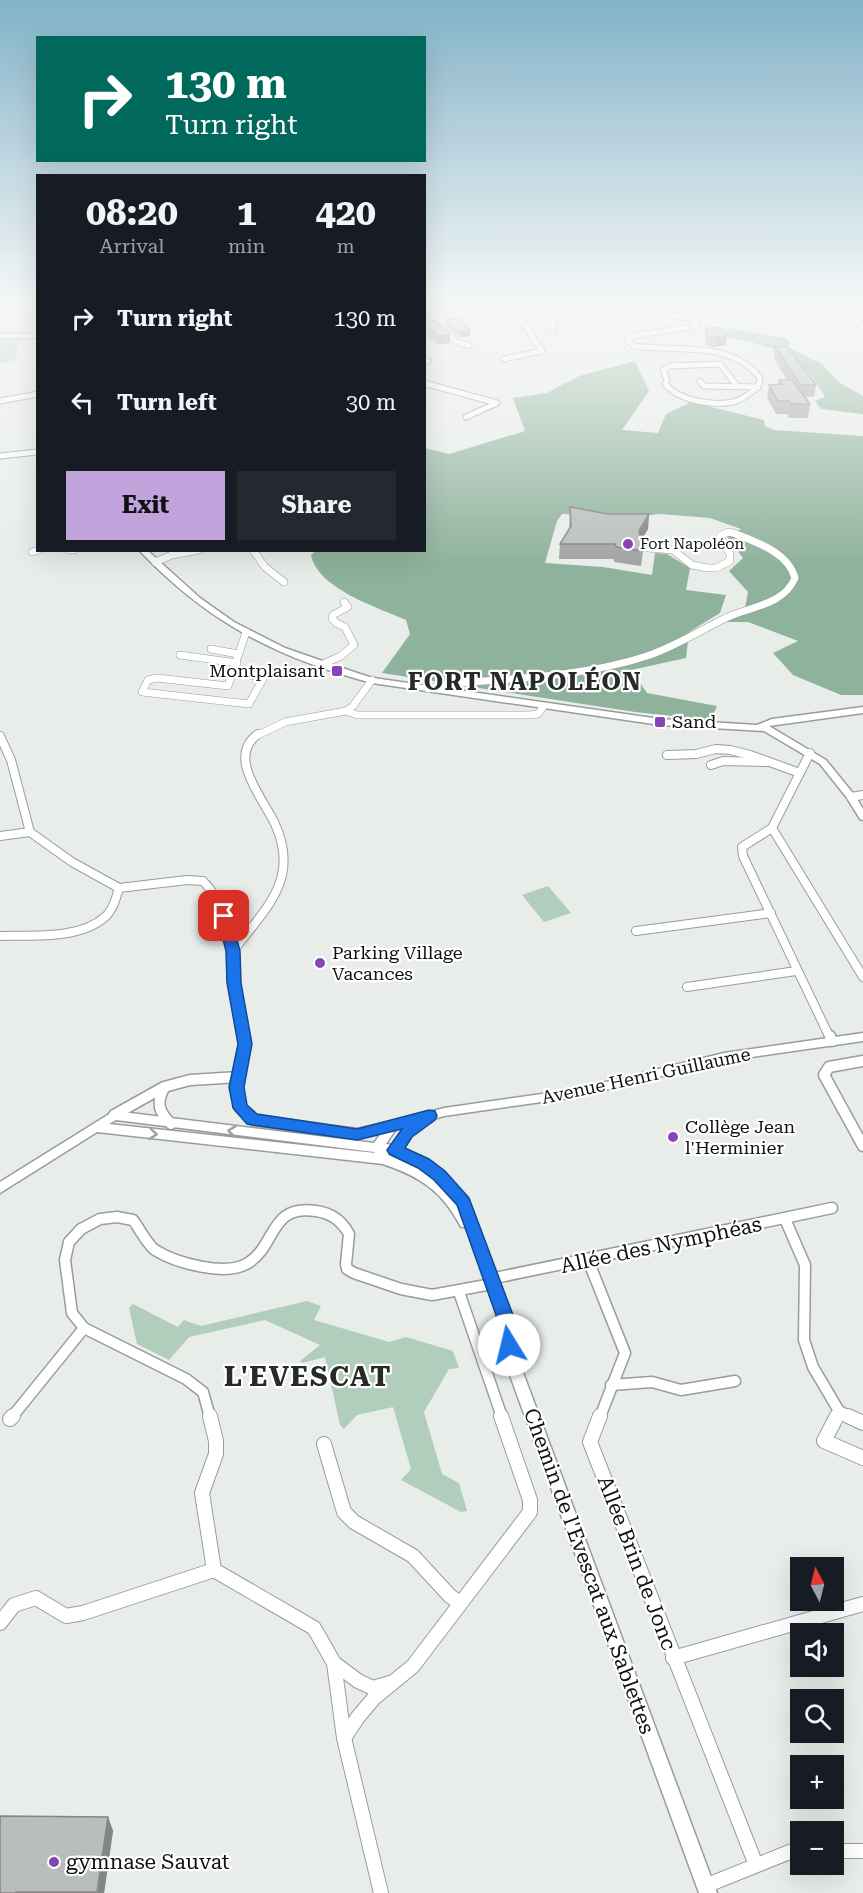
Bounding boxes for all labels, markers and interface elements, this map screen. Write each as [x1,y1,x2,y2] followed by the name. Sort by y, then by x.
[165,59,287,108] text: 130 m
[66,60,144,138] icon: right
[165,109,298,141] text: Turn right
[86,192,178,234] text: 08:20
[237,192,257,234] text: 1
[316,192,376,234] text: 420
[99,234,164,258] text: Arrival
[228,234,265,258] text: min
[337,234,355,258] text: m
[66,302,99,335] icon: right
[117,306,232,331] text: Turn right
[333,306,396,331] text: 130 m
[66,386,99,419] icon: left
[117,390,217,415] text: Turn left
[346,390,396,415] text: 30 m
[66,471,225,540] button: Exit
[237,471,396,540] button: Share
[640,535,744,553] place label: Fort Napoléon
[621,537,635,551] marker: Fort Napoléon
[209,660,325,681] place label: Montplaisant
[330,664,344,678] marker: Montplaisant
[408,666,642,696] district label: FORT NAPOLÉON
[672,711,717,732] place label: Sand
[653,715,667,729] marker: Sand
[198,890,249,941] pin
[207,899,240,932] icon: arrive
[332,942,463,984] place label: Parking Village Vacances
[313,956,327,970] marker: Parking Village Vacances
[540,1043,752,1108] street label: Avenue Henri Guillaume
[685,1116,796,1158] place label: Collège Jean l'Herminier
[228,1125,237,1137] one-way arrow
[149,1127,158,1139] one-way arrow
[666,1130,680,1144] marker: Collège Jean l'Herminier
[558,1212,764,1278] street label: Allée des Nymphéas
[477,1313,541,1377] position arrow
[224,1360,392,1393] district label: L'EVESCAT
[519,1405,659,1737] street label: Chemin de l'Evescat aux Sablettes
[593,1472,681,1654] street label: Allée Brin de Jonc
[790,1557,844,1611] north arrow
[790,1557,844,1875] map controls
[790,1623,844,1677] button: sound
[790,1689,844,1743] button: search
[790,1755,844,1809] button: +
[790,1821,844,1875] button: −
[66,1850,230,1874] place label: gymnase Sauvat
[47,1855,61,1869] marker: gymnase Sauvat

